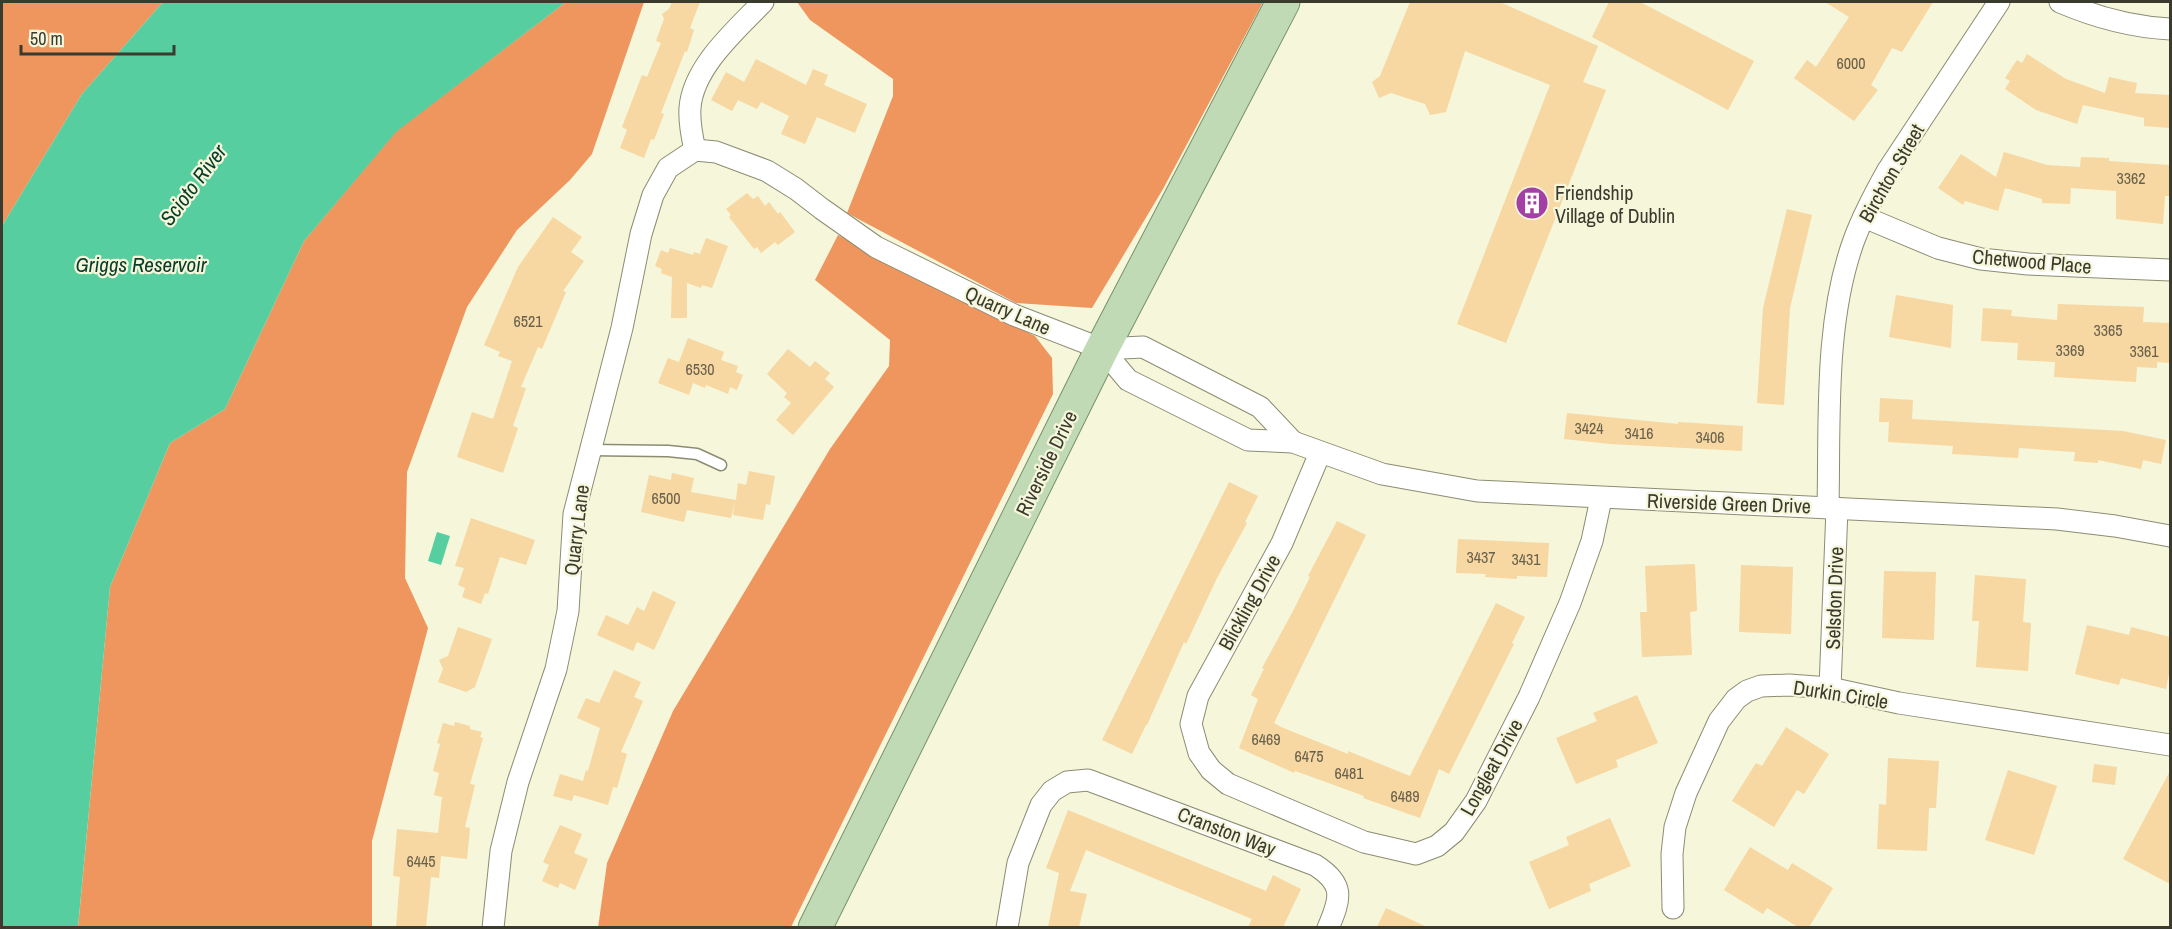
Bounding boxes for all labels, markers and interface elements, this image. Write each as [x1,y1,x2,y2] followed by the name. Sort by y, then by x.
[21,18,174,56] scale bar
[30,26,63,51] text: 50 m
[1836,52,1866,74] house number: 6000
[1852,119,1930,227] street label: Birchton Street
[153,137,234,232] water label: Scioto River
[2116,167,2146,189] house number: 3362
[1555,179,1675,229] place label: Friendship Village of Dublin
[1514,185,1550,221] building icon: Friendship Village of Dublin
[1971,242,2093,280] street label: Chetwood Place
[75,250,208,279] water label: Griggs Reservoir
[961,279,1055,341] street label: Quarry Lane
[513,310,543,332] house number: 6521
[2093,319,2123,341] house number: 3365
[2055,339,2085,361] house number: 3369
[2129,340,2159,362] house number: 3361
[685,358,715,380] house number: 6530
[1009,406,1083,520] street label: Riverside Drive
[1574,417,1604,439] house number: 3424
[1624,422,1654,444] house number: 3416
[1695,426,1725,448] house number: 3406
[557,483,595,577] street label: Quarry Lane
[651,487,681,509] house number: 6500
[1647,487,1811,519] street label: Riverside Green Drive
[1466,546,1496,568] house number: 3437
[1819,546,1849,650] street label: Selsdon Drive
[1511,548,1541,570] house number: 3431
[1212,549,1286,655] street label: Blickling Drive
[1792,673,1890,715] street label: Durkin Circle
[1453,714,1529,820] street label: Longleat Drive
[1251,728,1281,750] house number: 6469
[1294,745,1324,767] house number: 6475
[1334,762,1364,784] house number: 6481
[1390,785,1420,807] house number: 6489
[1174,800,1281,862] street label: Cranston Way
[406,850,436,872] house number: 6445

